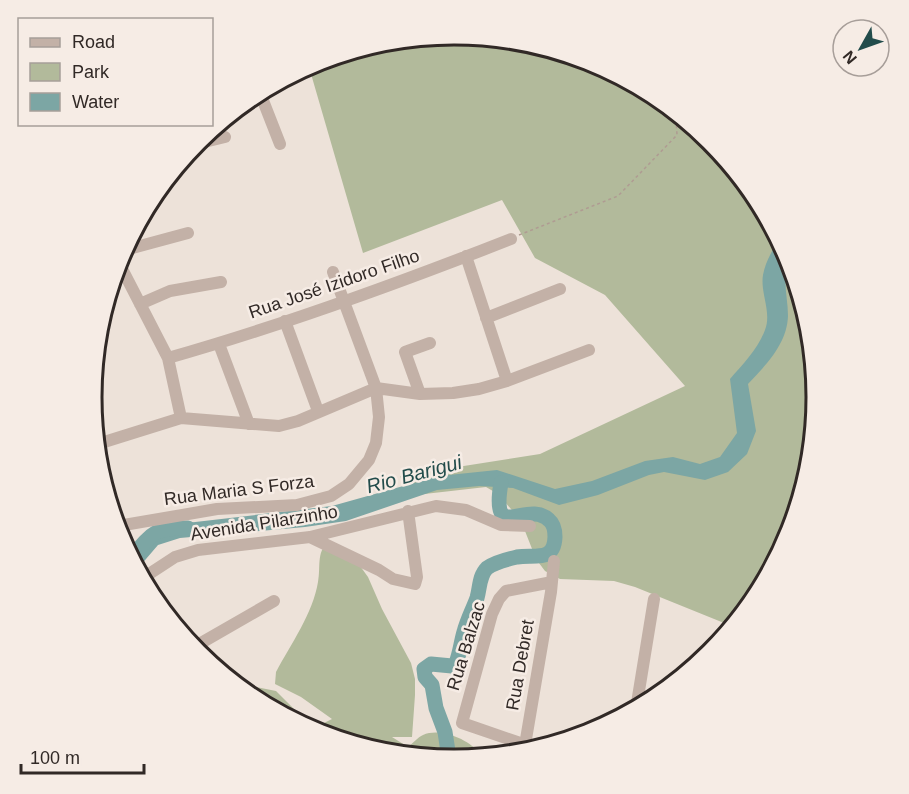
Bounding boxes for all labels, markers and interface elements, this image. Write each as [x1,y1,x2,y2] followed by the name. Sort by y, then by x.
[18,18,213,126] legend
[831,18,891,78] north arrow
[72,32,115,52] text: Road
[840,47,860,67] text: N
[72,62,110,82] text: Park
[72,92,119,112] text: Water
[246,245,422,323] street label: Rua José Izidoro Filho
[364,451,465,497] water label: Rio Barigui
[163,471,316,509] street label: Rua Maria S Forza
[189,501,339,545] street label: Avenida Pilarzinho
[443,599,489,693] street label: Rua Balzac
[502,618,538,712] street label: Rua Debret
[21,737,144,775] scale bar
[30,748,80,768] text: 100 m

